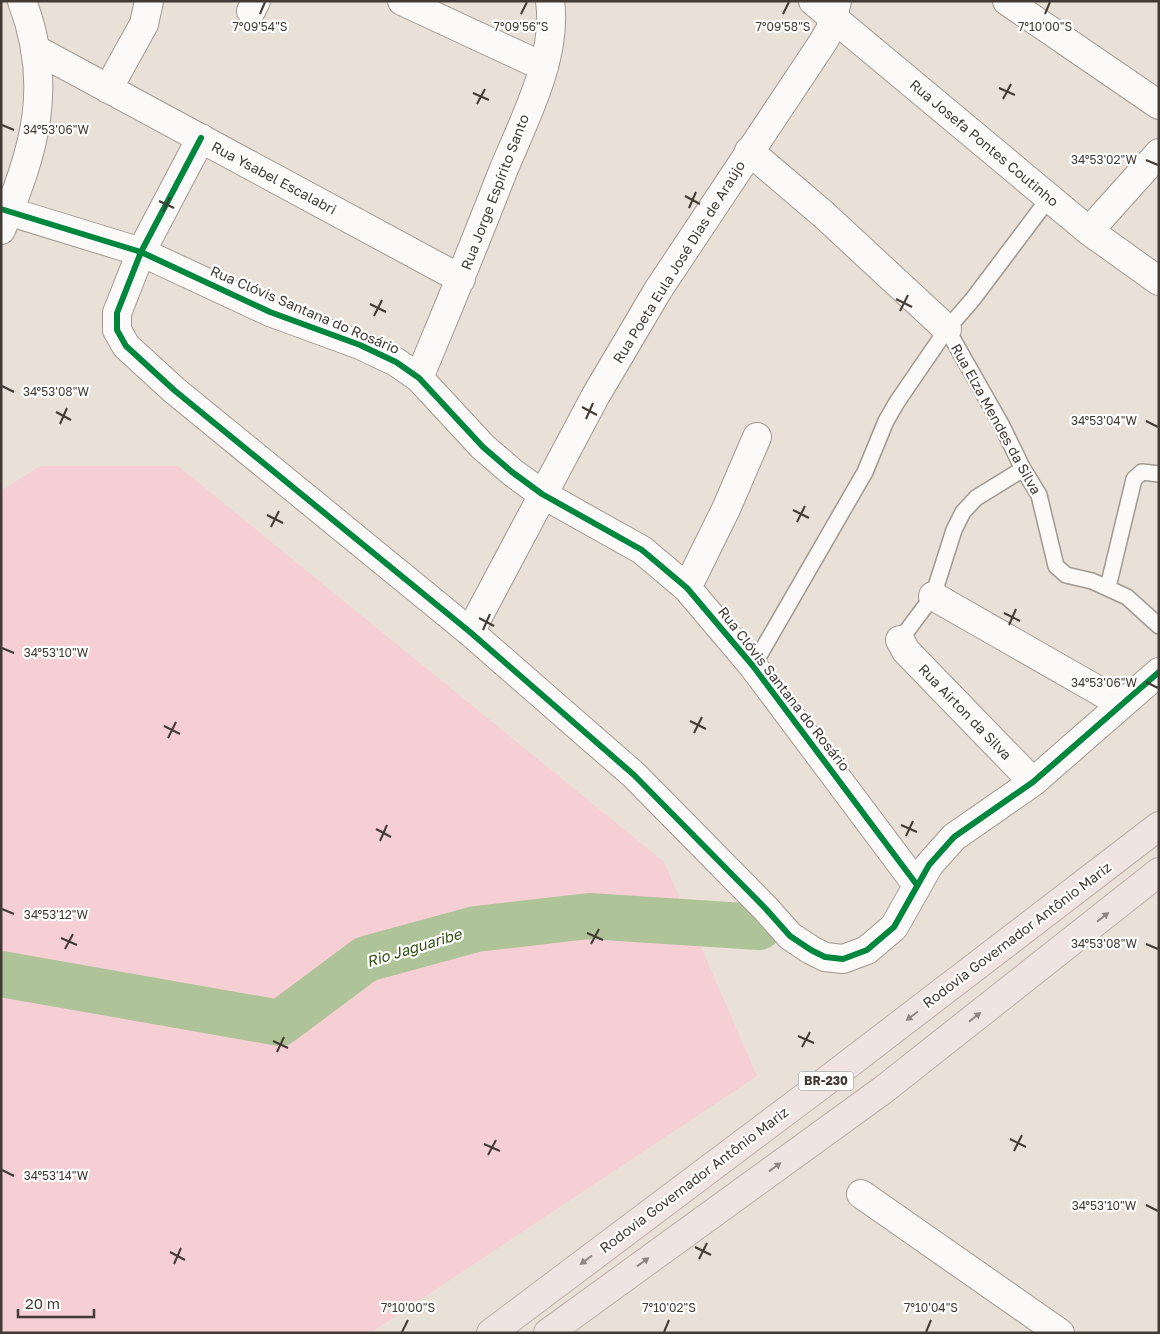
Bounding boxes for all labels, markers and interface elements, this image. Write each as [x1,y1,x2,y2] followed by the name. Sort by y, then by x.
[232,19,288,34] text: 7°09'54"S
[494,19,549,34] text: 7°09'56"S
[755,19,811,34] text: 7°09'58"S
[1018,19,1072,34] text: 7°10'00"S
[907,75,1062,210] street label: Rua Josefa Pontes Coutinho
[457,112,532,272] street label: Rua Jorge Espírito Santo
[23,122,90,137] text: 34°53'06"W
[209,137,340,218] street label: Rua Ysabel Escalabri
[1071,152,1137,167] text: 34°53'02"W
[609,157,748,366] street label: Rua Poeta Eula José Dias de Araújo
[208,262,402,357] street label: Rua Clóvis Santana do Rosário
[948,341,1045,497] street label: Rua Elza Mendes da Silva
[23,384,90,399] text: 34°53'08"W
[1071,413,1138,428] text: 34°53'04"W
[715,603,854,774] street label: Rua Clóvis Santana do Rosário
[24,645,89,660] text: 34°53'10"W
[915,660,1015,763] street label: Rua Airton da Silva
[1071,675,1138,690] text: 34°53'06"W
[919,858,1114,1011] street label: Rodovia Governador Antônio Mariz
[24,907,89,922] text: 34°53'12"W
[1096,911,1109,922] one-way arrow
[364,924,465,971] water label: Rio Jaguaribe
[1071,936,1138,951] text: 34°53'08"W
[906,1010,919,1021] one-way arrow
[968,1012,982,1022] one-way arrow
[798,1072,854,1090] road number: BR-230
[596,1103,791,1256] street label: Rodovia Governador Antônio Mariz
[768,1162,782,1172] one-way arrow
[24,1168,89,1183] text: 34°53'14"W
[1072,1198,1137,1213] text: 34°53'10"W
[580,1255,593,1266] one-way arrow
[637,1257,650,1267] one-way arrow
[18,1286,94,1318] scale bar
[25,1294,60,1312] text: 20 m
[381,1300,435,1315] text: 7°10'00"S
[642,1300,696,1315] text: 7°10'02"S
[904,1300,958,1315] text: 7°10'04"S

